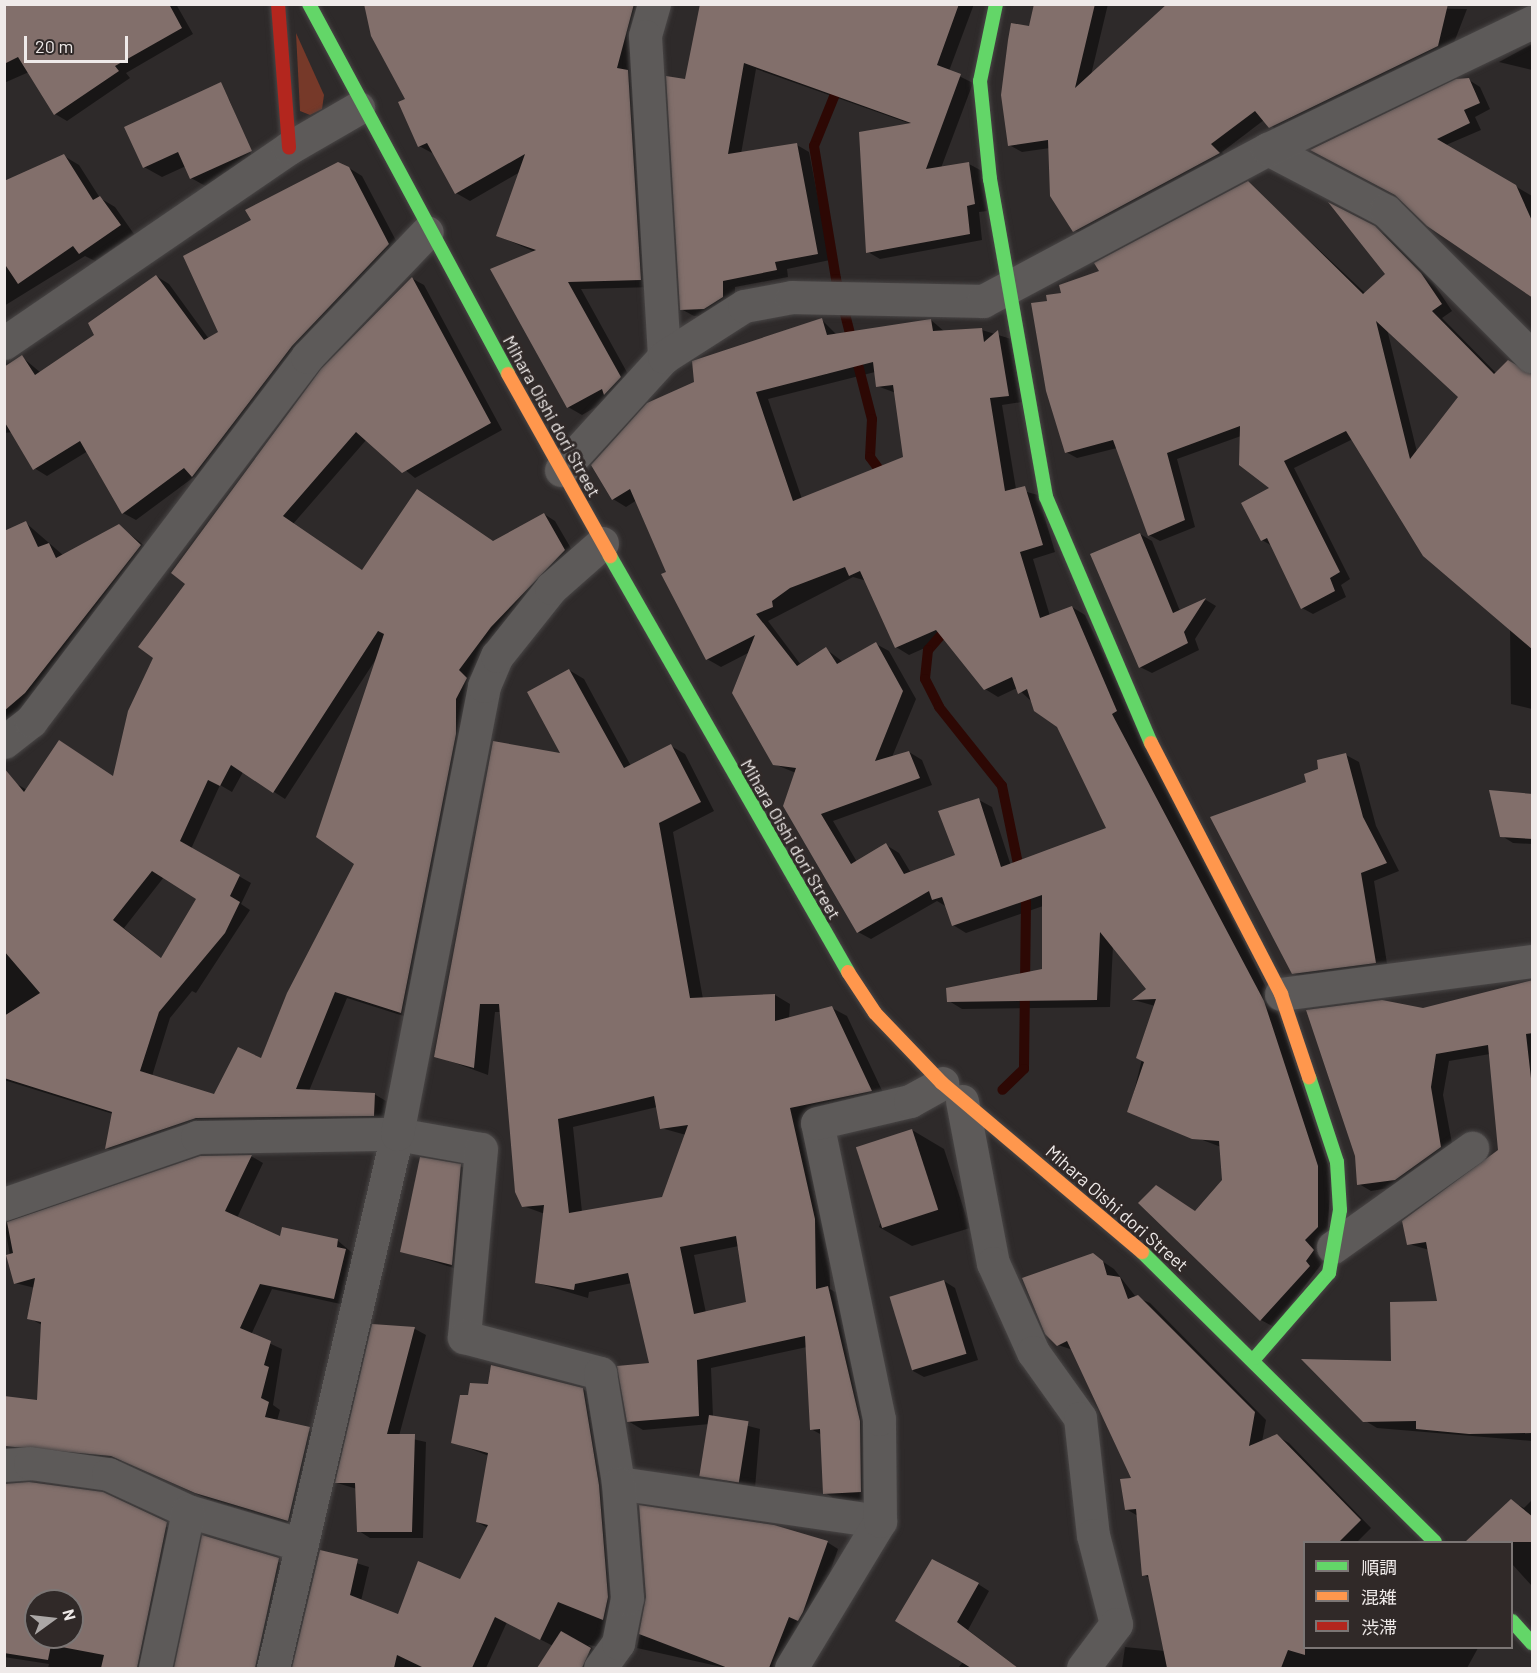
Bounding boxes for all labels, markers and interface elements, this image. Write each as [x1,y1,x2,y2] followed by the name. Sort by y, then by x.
[27,24,130,62] scale bar
[35,35,73,57] text: 20 m
[499,331,605,501] street label: Mihara Oishi dori Street
[736,755,846,923] street label: Mihara Oishi dori Street
[1041,1140,1193,1276] street label: Mihara Oishi dori Street
[1303,1541,1513,1649] legend
[1361,1556,1397,1578] text: 順調
[1361,1586,1397,1608] text: 混雑
[24,1589,84,1649] north arrow
[59,1607,80,1622] text: N
[1361,1616,1397,1638] text: 渋滞

